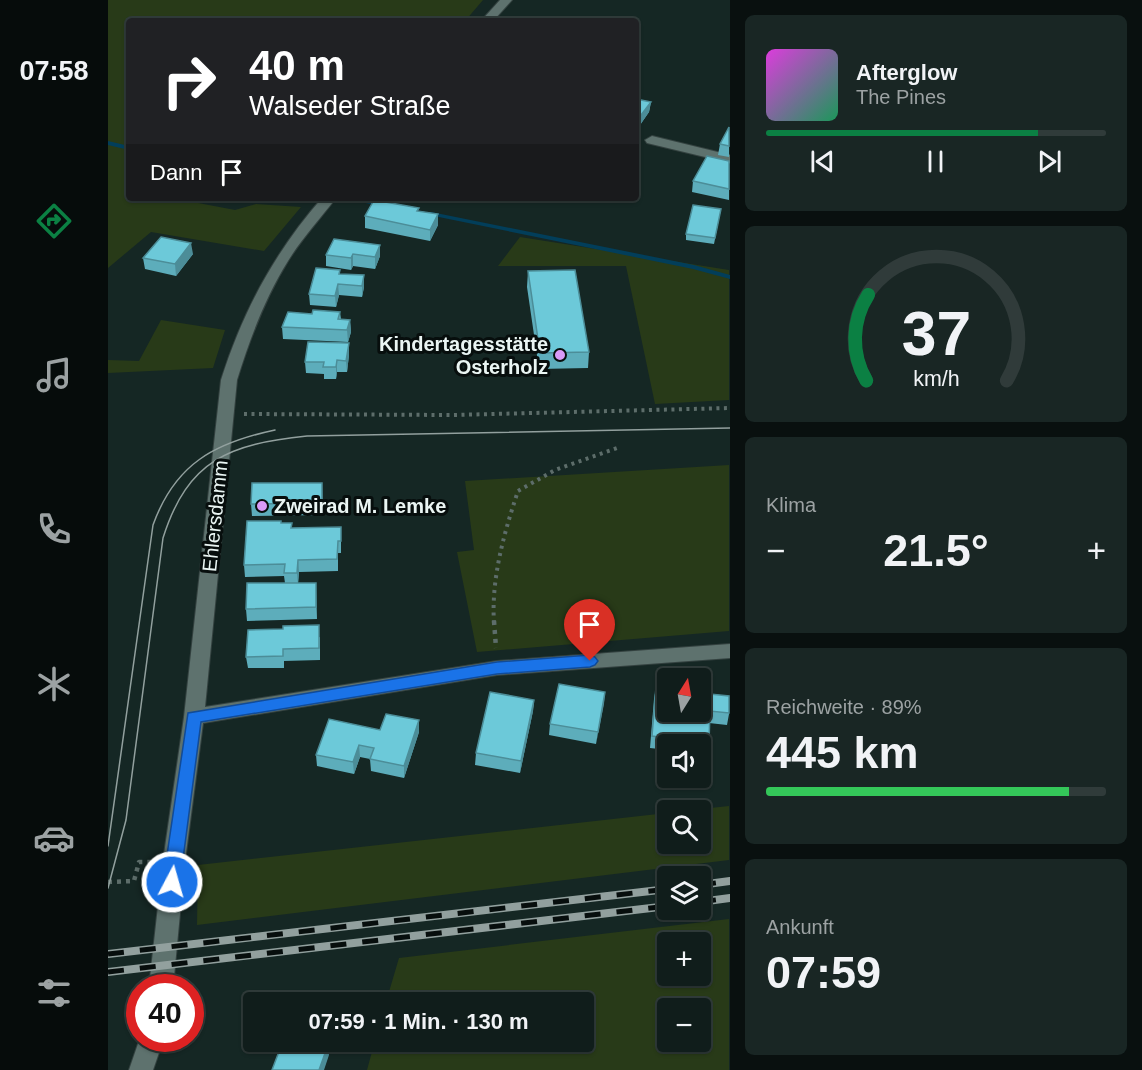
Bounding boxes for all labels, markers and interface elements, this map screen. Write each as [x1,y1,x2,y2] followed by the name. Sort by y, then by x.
[150,42,228,120] icon: right
[249,42,345,89] text: 40 m
[19,56,89,86] text: 07:58
[856,60,957,85] text: Afterglow
[856,86,946,108] text: The Pines
[249,91,451,121] text: Walseder Straße
[806,145,839,178] icon: previous
[919,145,952,178] icon: pause
[1033,145,1066,178] icon: next
[215,156,248,189] icon: arrive
[150,160,203,185] text: Dann
[33,200,75,242] icon: directions
[901,299,971,368] text: 37
[379,333,548,378] place label: Kindertagesstätte Osterholz
[553,348,567,362] marker: Kindertagesstätte Osterholz
[33,354,75,396] icon: music
[913,367,959,391] text: km/h
[198,459,232,573] street label: Ehlersdamm
[766,494,816,516] text: Klima
[274,495,446,517] place label: Zweirad M. Lemke
[255,499,269,513] marker: Zweirad M. Lemke
[33,508,75,550] icon: phone
[883,525,989,576] text: 21.5°
[766,532,785,569] text: −
[1087,532,1106,569] text: +
[564,599,615,661] pin
[573,608,606,641] icon: arrive
[33,663,75,705] icon: climate
[657,668,711,722] north arrow
[657,668,711,1052] map controls
[766,696,922,718] text: Reichweite · 89%
[766,727,919,778] text: 445 km
[657,734,711,788] button: sound
[657,800,711,854] button: search
[33,817,75,859] icon: car
[140,850,204,914] position arrow
[657,866,711,920] button: layers
[766,916,834,938] text: Ankunft
[657,932,711,986] button: +
[766,947,881,998] text: 07:59
[33,972,75,1014] icon: filters
[126,974,204,1052] speed limit sign: 40
[657,998,711,1052] button: −
[308,1009,529,1034] text: 07:59 · 1 Min. · 130 m

